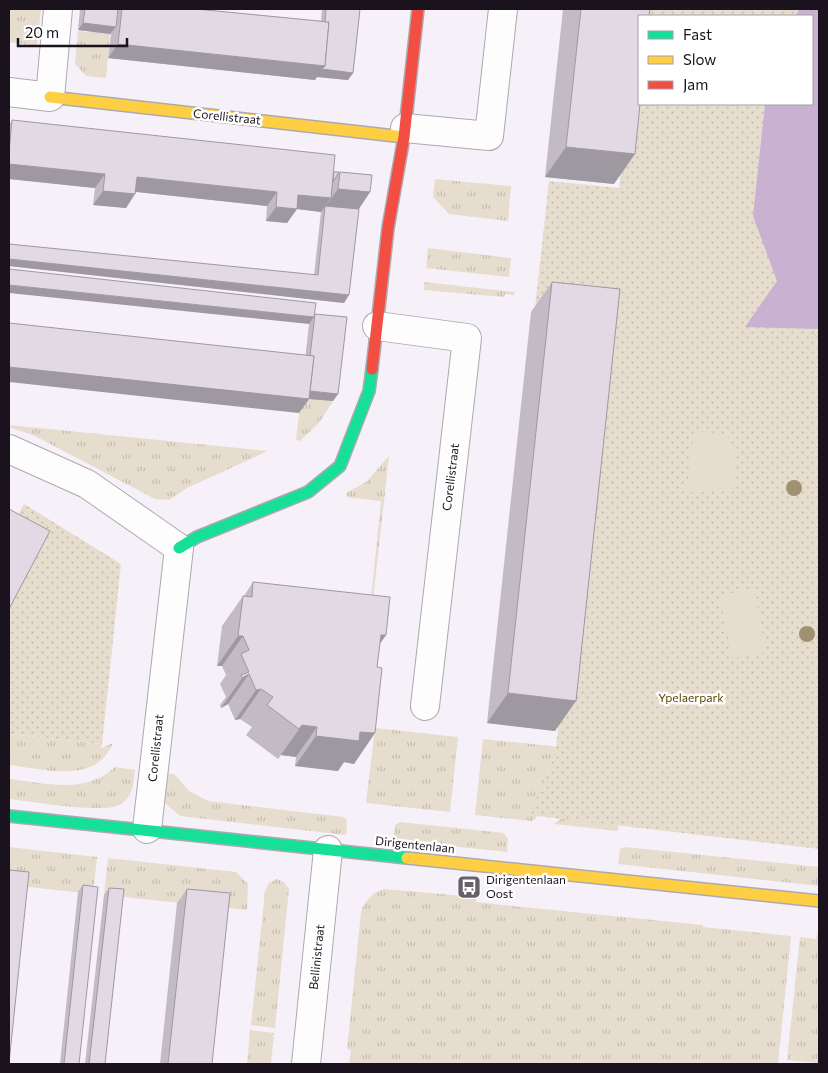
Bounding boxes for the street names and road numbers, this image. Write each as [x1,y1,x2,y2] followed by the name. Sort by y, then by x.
[193,105,262,127] street label: Corellistraat
[439,442,461,511] street label: Corellistraat
[144,713,166,782] street label: Corellistraat
[375,833,456,855] street label: Dirigentenlaan
[306,923,326,990] street label: Bellinistraat

